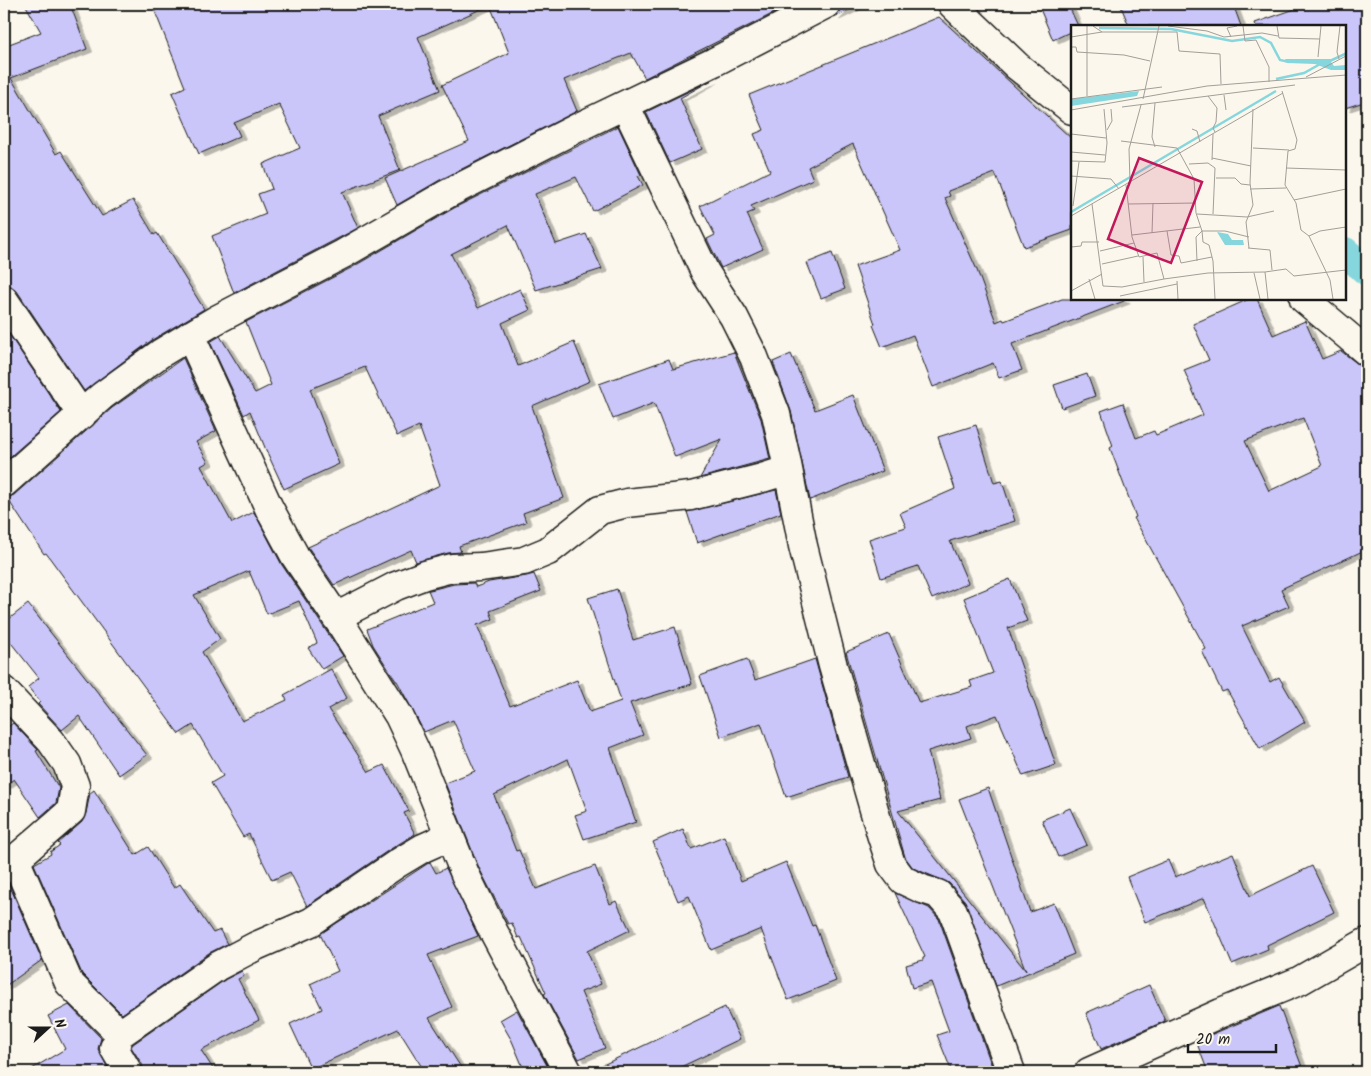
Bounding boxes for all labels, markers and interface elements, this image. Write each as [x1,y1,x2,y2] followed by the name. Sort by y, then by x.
[1071,25,1346,300] inset map
[22,1004,72,1054] north arrow
[47,1016,71,1032] text: N
[1188,1021,1276,1053] scale bar
[1196,1028,1230,1052] text: 20 m

